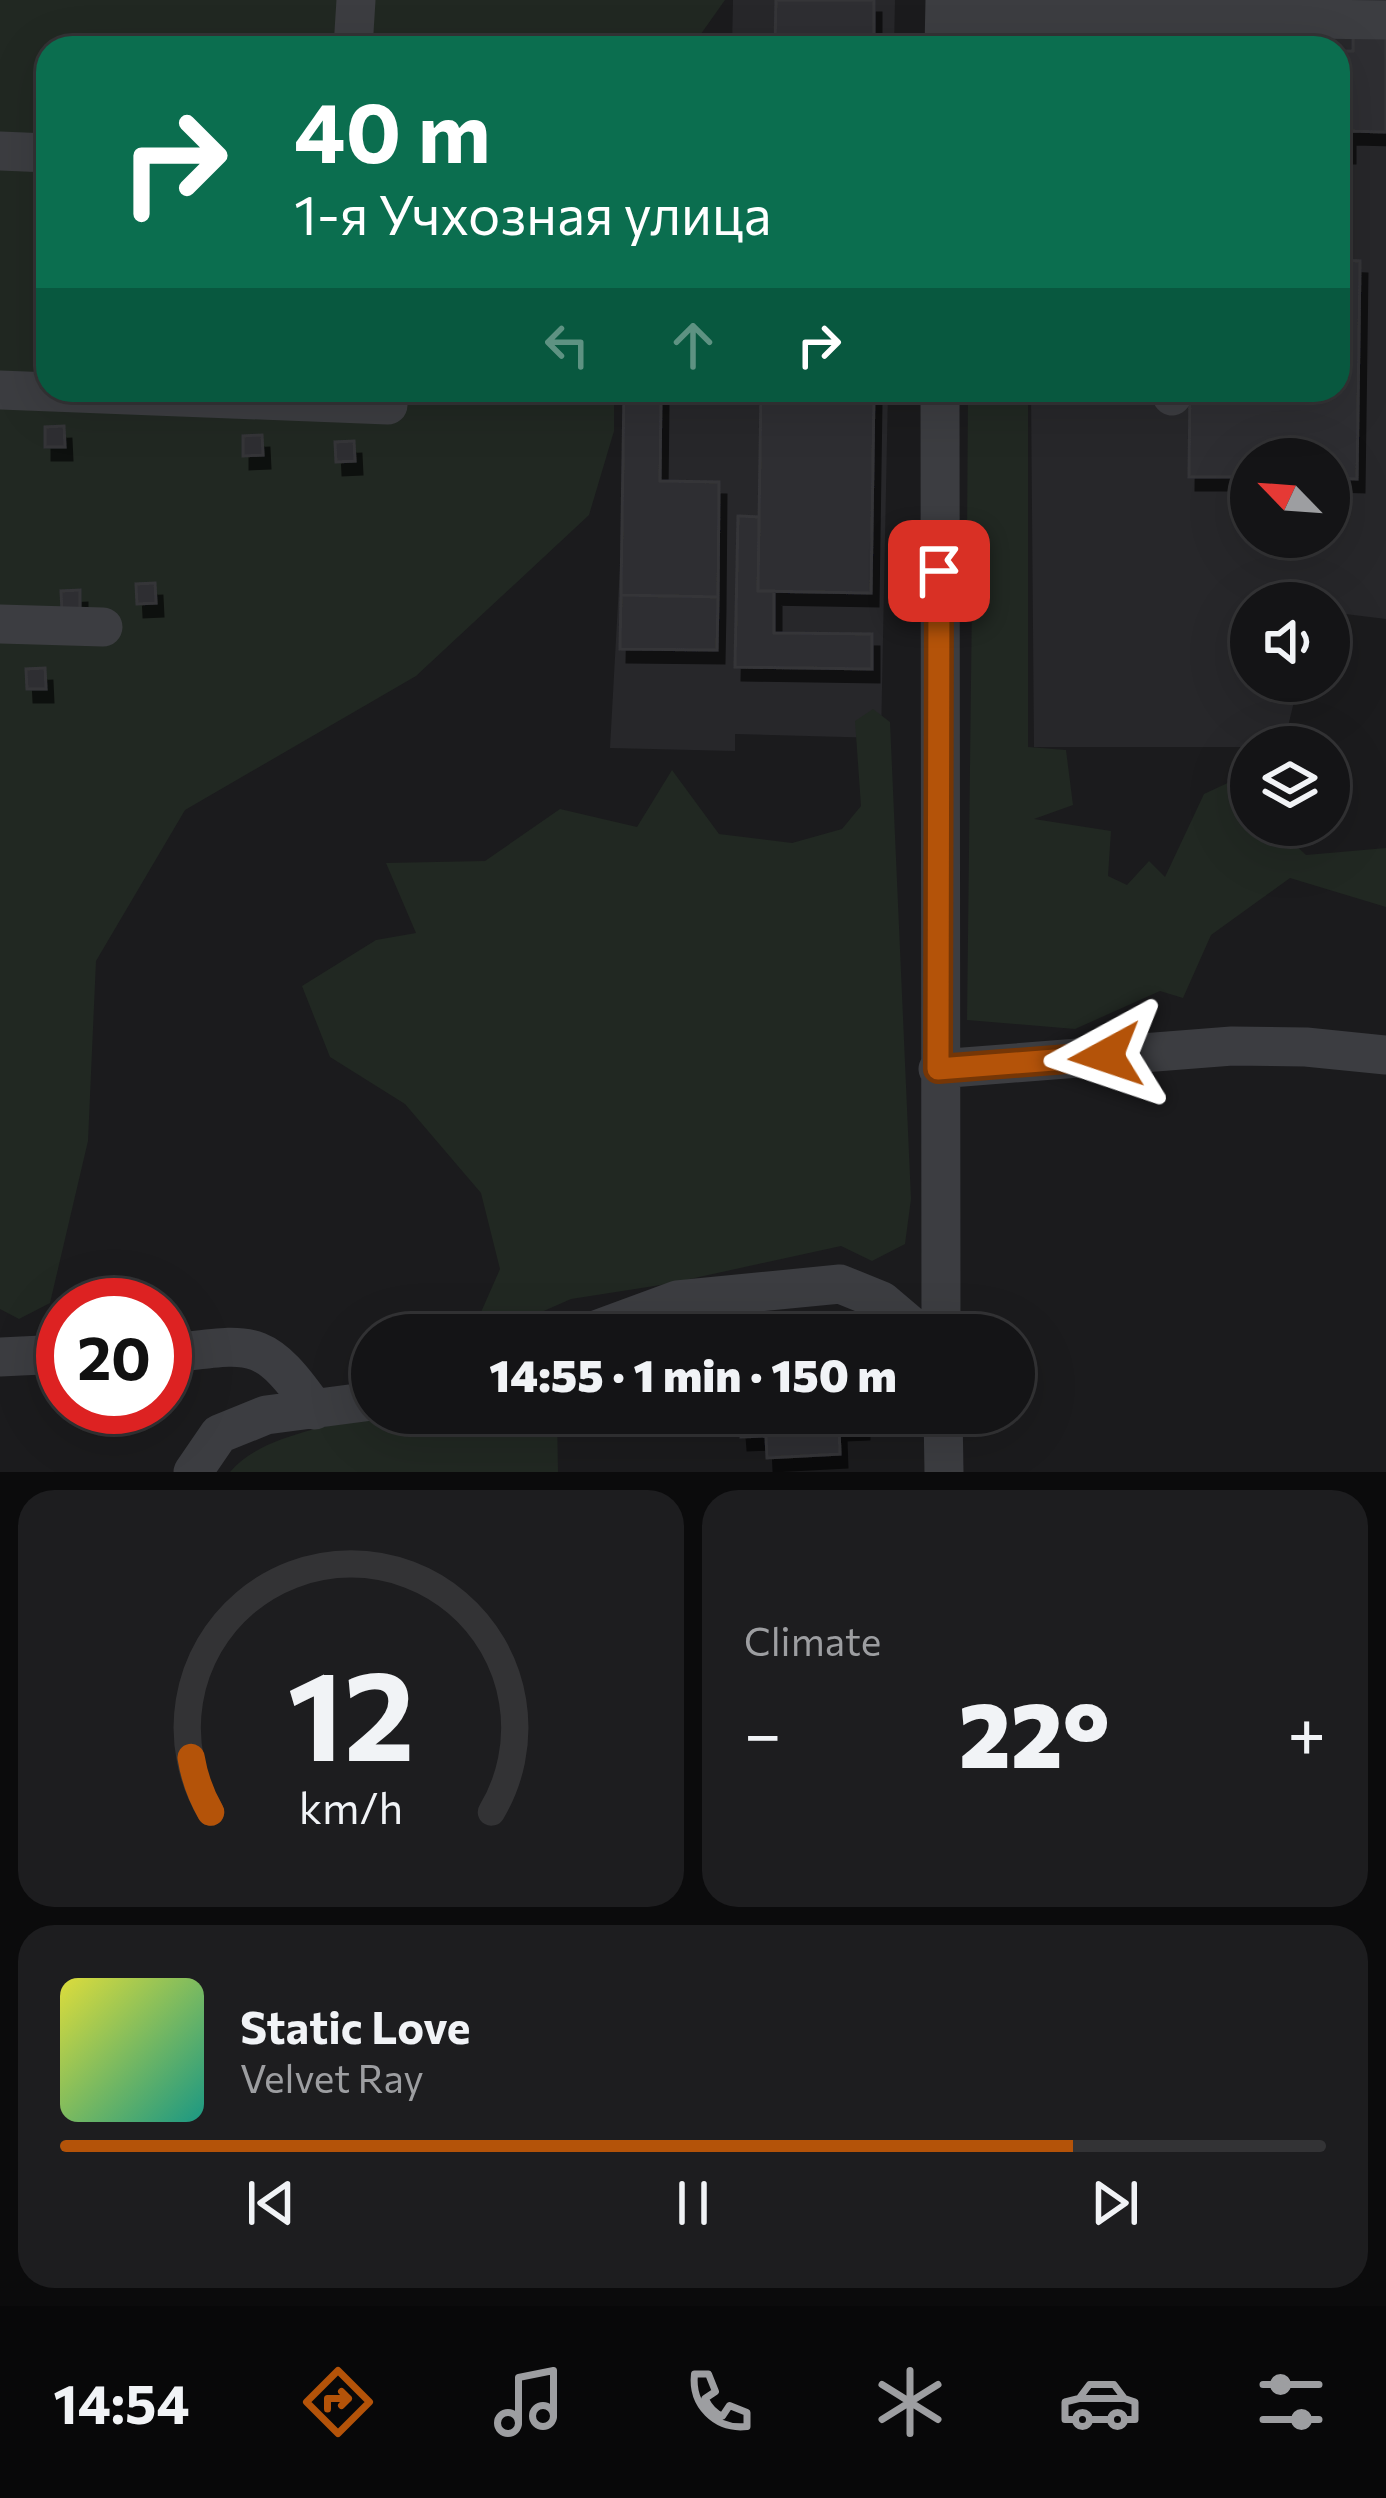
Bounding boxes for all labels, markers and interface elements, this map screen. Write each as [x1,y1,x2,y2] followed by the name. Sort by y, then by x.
[294,78,491,180] text: 40 m
[96,84,252,240] icon: right
[294,180,771,246] text: 1-я Учхозная улица
[534,312,600,378] icon: left
[660,312,726,378] icon: ahead
[786,312,852,378] icon: right
[1230,438,1350,558] north arrow
[1230,438,1350,846] map controls
[888,520,990,622] pin
[906,538,972,604] icon: arrive
[1230,582,1350,702] button: sound
[1230,726,1350,846] button: layers
[1043,993,1169,1119] position arrow
[36,1278,192,1434] speed limit sign: 20
[489,1346,897,1401] text: 14:55 · 1 min · 150 m
[744,1616,881,1664] text: Climate
[287,1634,415,1787] text: 12
[959,1676,1110,1787] text: 22°
[744,1691,782,1772] text: −
[1287,1691,1326,1772] text: +
[299,1779,403,1832] text: km/h
[240,1998,470,2053] text: Static Love
[240,2053,424,2101] text: Velvet Ray
[238,2170,304,2236] icon: previous
[660,2170,726,2236] icon: pause
[1082,2170,1148,2236] icon: next
[296,2360,380,2444] icon: directions
[487,2360,571,2444] icon: music
[677,2360,761,2444] icon: phone
[868,2360,952,2444] icon: climate
[1058,2360,1142,2444] icon: car
[1249,2360,1333,2444] icon: filters
[53,2369,190,2435] text: 14:54

